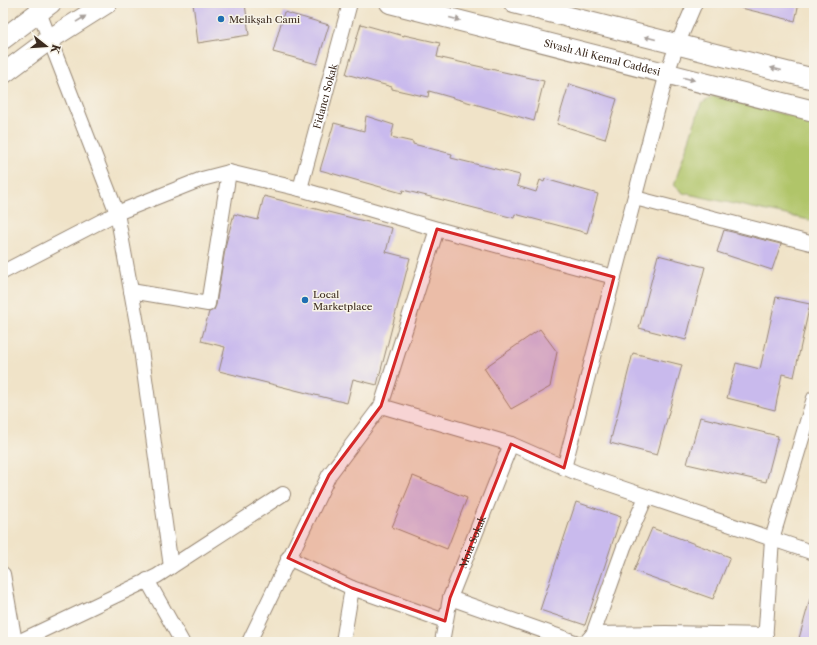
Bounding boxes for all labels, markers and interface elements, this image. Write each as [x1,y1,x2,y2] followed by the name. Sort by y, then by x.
[229,13,300,26] place label: Melikşah Cami
[216,14,226,24] marker: Melikşah Cami
[75,16,87,23] one-way arrow
[449,17,461,23] one-way arrow
[26,26,66,66] north arrow
[644,35,656,41] one-way arrow
[543,36,662,78] street label: Sivaslı Ali Kemal Caddesi
[47,43,64,56] text: K
[310,61,340,130] street label: Fidancı Sokak
[770,66,782,72] one-way arrow
[684,76,696,82] one-way arrow
[313,288,373,313] place label: Local Marketplace
[300,295,310,305] marker: Local Marketplace
[456,513,489,570] street label: Moia Sokak

